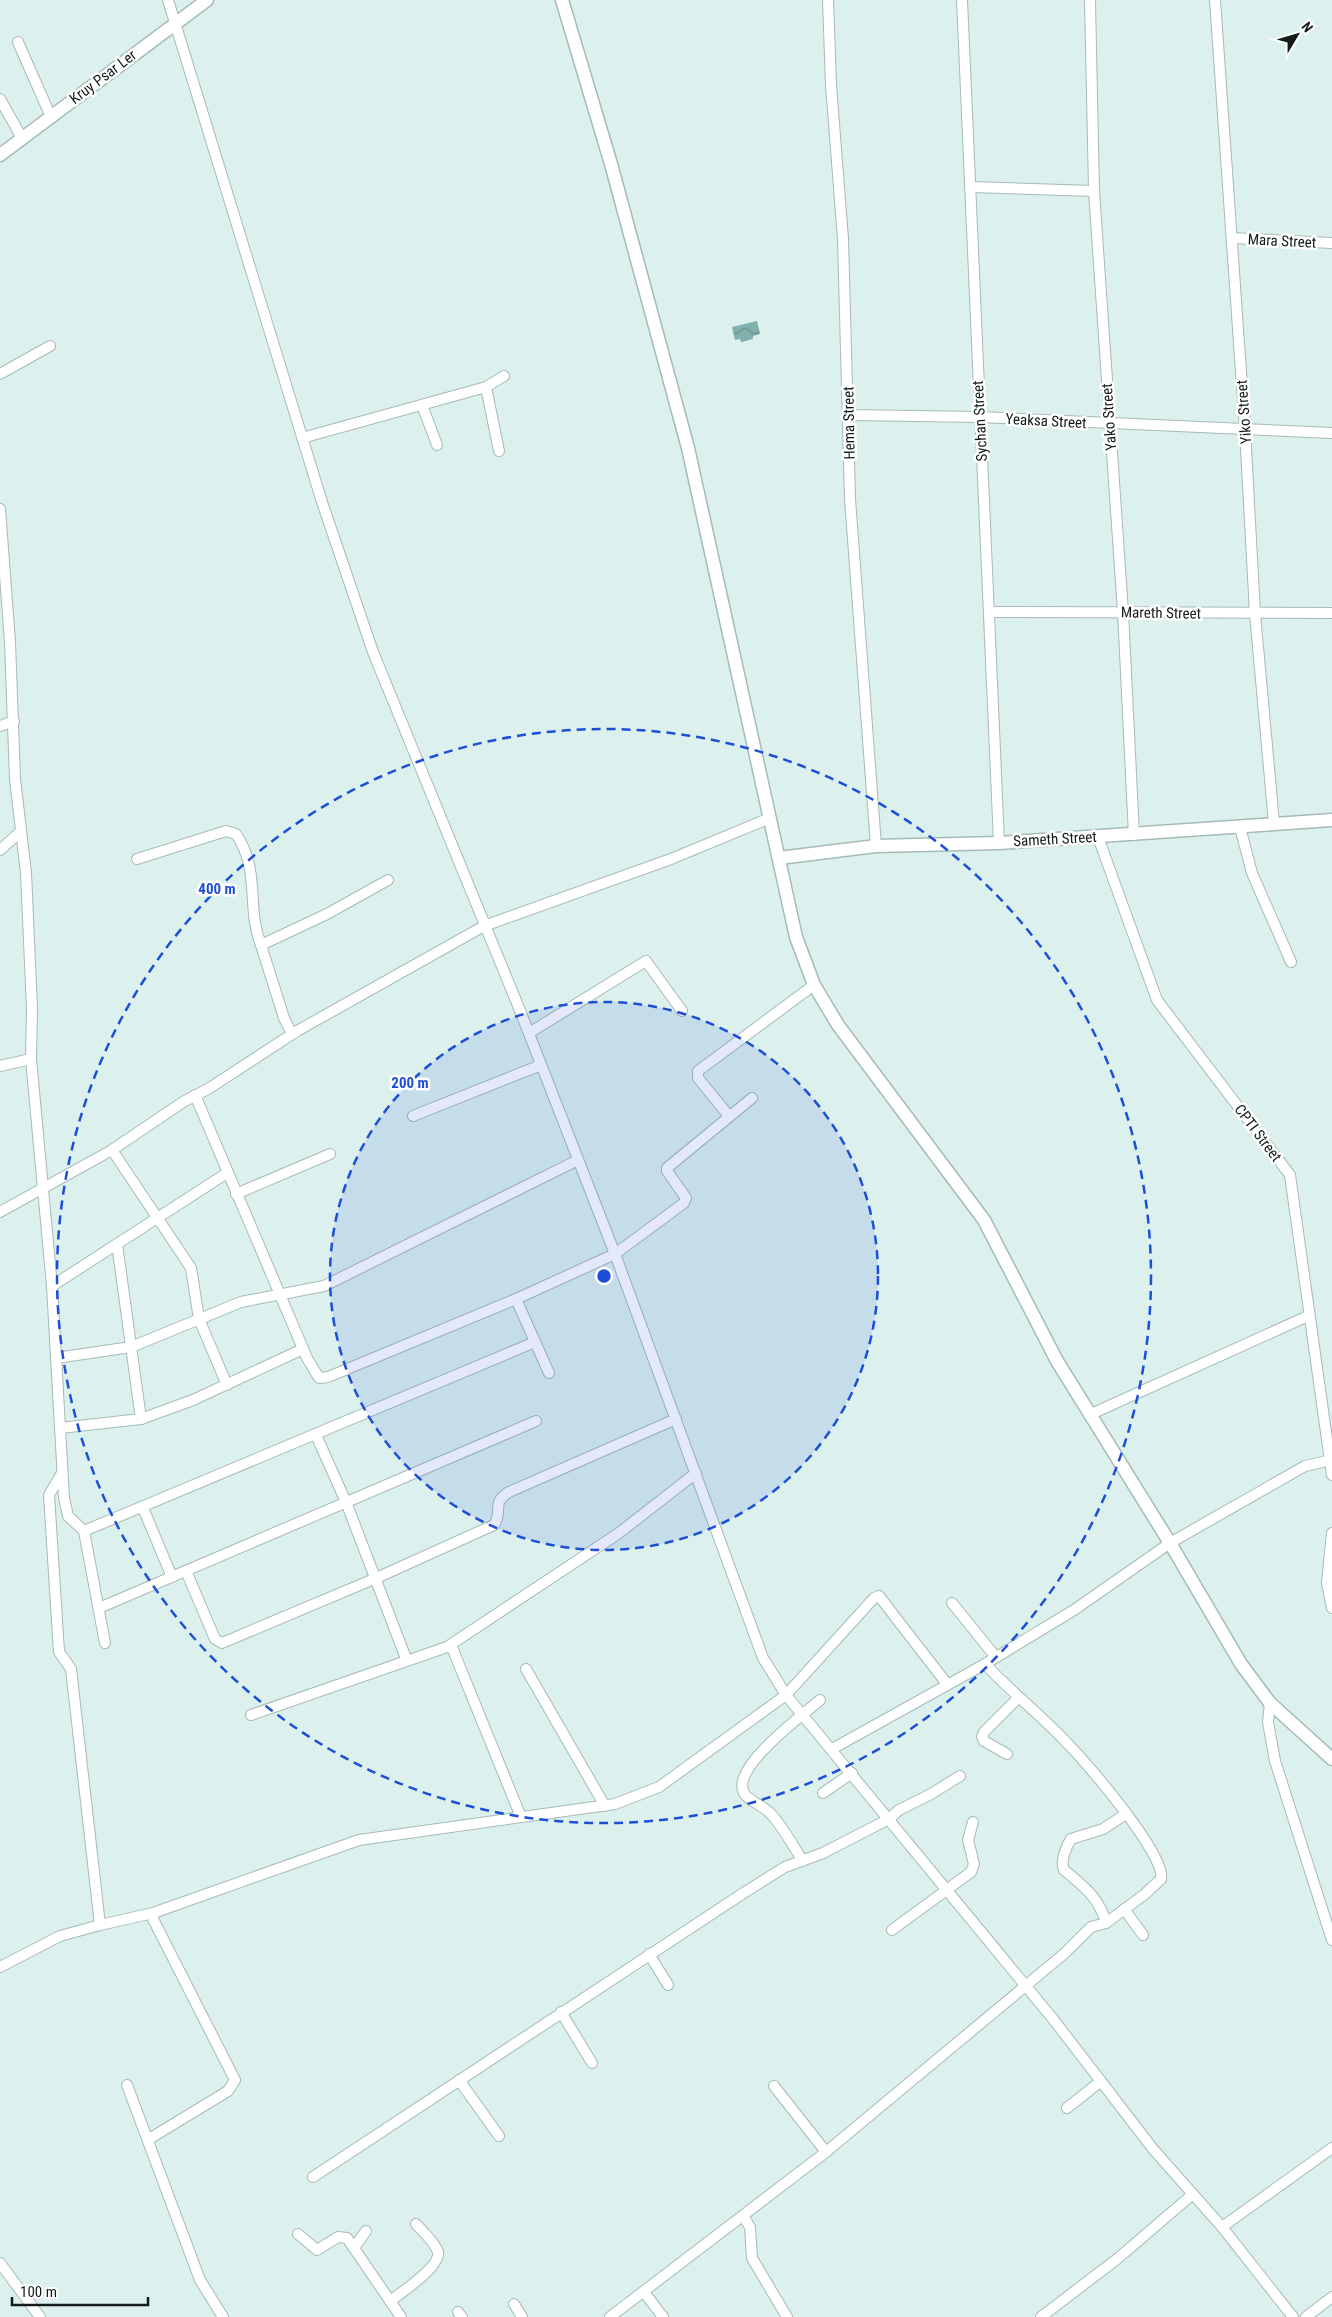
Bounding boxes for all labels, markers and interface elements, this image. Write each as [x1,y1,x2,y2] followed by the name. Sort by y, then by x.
[1272,10,1322,60] north arrow
[1298,19,1316,35] text: N
[66,46,140,108] street label: Kruy Psar Ler
[1247,230,1317,252] street label: Mara Street
[1233,379,1255,445] street label: Yiko Street
[969,380,991,462] street label: Sychan Street
[1098,383,1120,451] street label: Yako Street
[839,386,859,460] street label: Hema Street
[1005,410,1087,432] street label: Yeaksa Street
[1121,603,1201,623] street label: Mareth Street
[1013,828,1097,850] street label: Sameth Street
[198,880,236,898] text: 400 m
[391,1074,429,1092] text: 200 m
[1231,1101,1285,1165] street label: CPTI Street
[595,1267,613,1285] centre of rings
[12,2274,149,2306] scale bar
[20,2283,57,2301] text: 100 m

